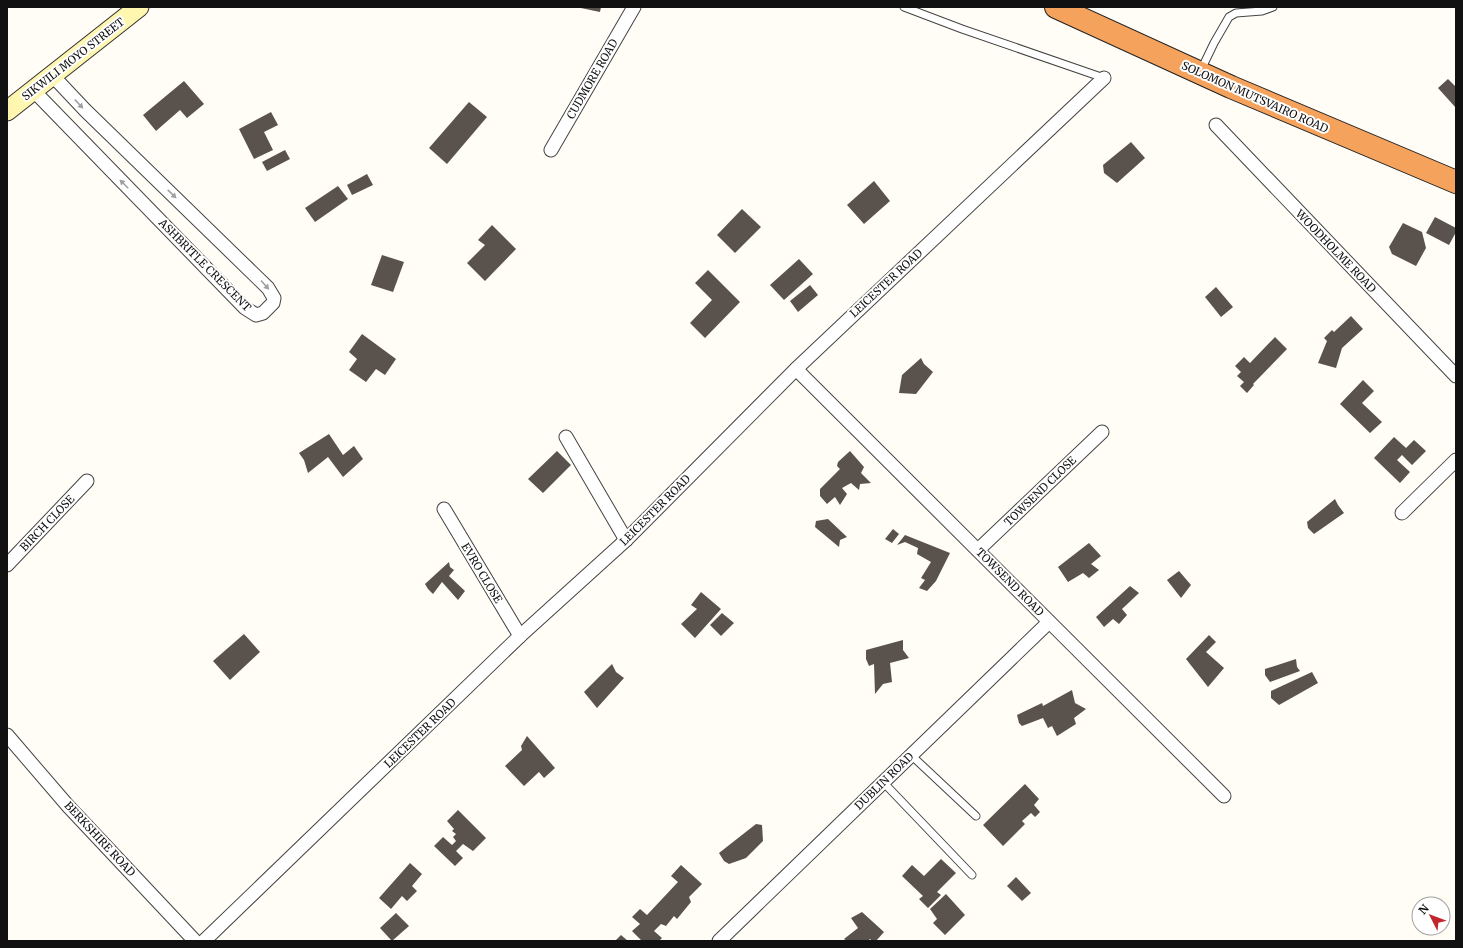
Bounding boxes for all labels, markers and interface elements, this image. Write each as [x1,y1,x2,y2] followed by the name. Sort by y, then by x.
[19,14,127,103] street label: SIKWILI MOYO STREET
[563,36,621,122] street label: CUDMORE ROAD
[1179,58,1331,136] street label: SOLOMON MUTSVAIRO ROAD
[74,99,83,108] one-way arrow
[119,179,129,189] one-way arrow
[167,190,177,199] one-way arrow
[1292,206,1379,295] street label: WOODHOLME ROAD
[155,215,254,314] street label: ASHBRITLE CRESCENT
[847,246,925,320] street label: LEICESTER ROAD
[260,280,270,290] one-way arrow
[1001,453,1079,529] street label: TOWSEND CLOSE
[617,472,693,548] street label: LEICESTER ROAD
[17,492,77,554] street label: BIRCH CLOSE
[459,540,505,606] street label: EVRO CLOSE
[973,545,1047,619] street label: TOWSEND ROAD
[381,695,459,771] street label: LEICESTER ROAD
[852,749,916,813] street label: DUBLIN ROAD
[62,799,138,879] street label: BERKSHIRE ROAD
[1411,896,1451,936] north arrow
[1415,901,1432,917] text: N

